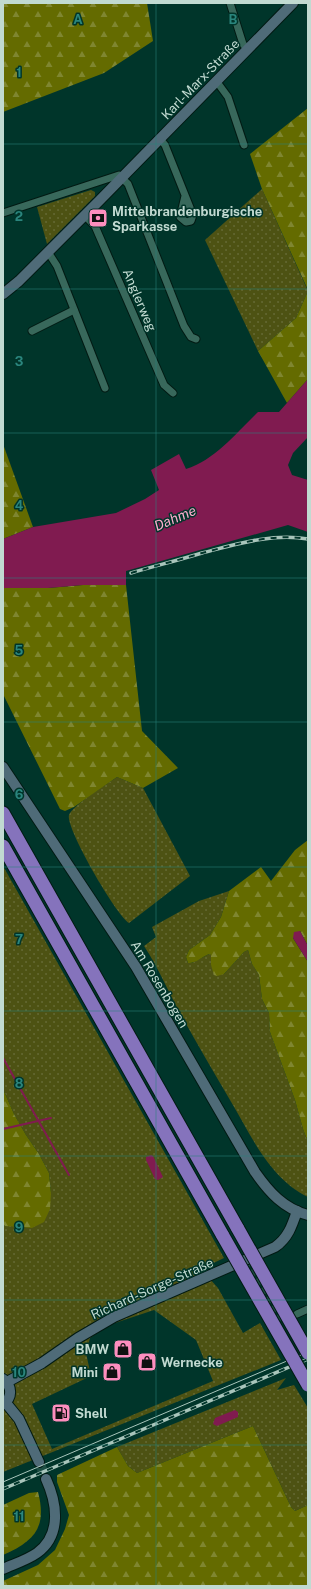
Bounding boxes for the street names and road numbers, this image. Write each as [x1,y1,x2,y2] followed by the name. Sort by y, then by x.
[158,36,242,123] street label: Karl-Marx-Straße
[120,267,159,334] street label: Anglerweg
[128,938,191,1030] street label: Am Rosenbogen
[89,1255,216,1322] street label: Richard-Sorge-Straße

